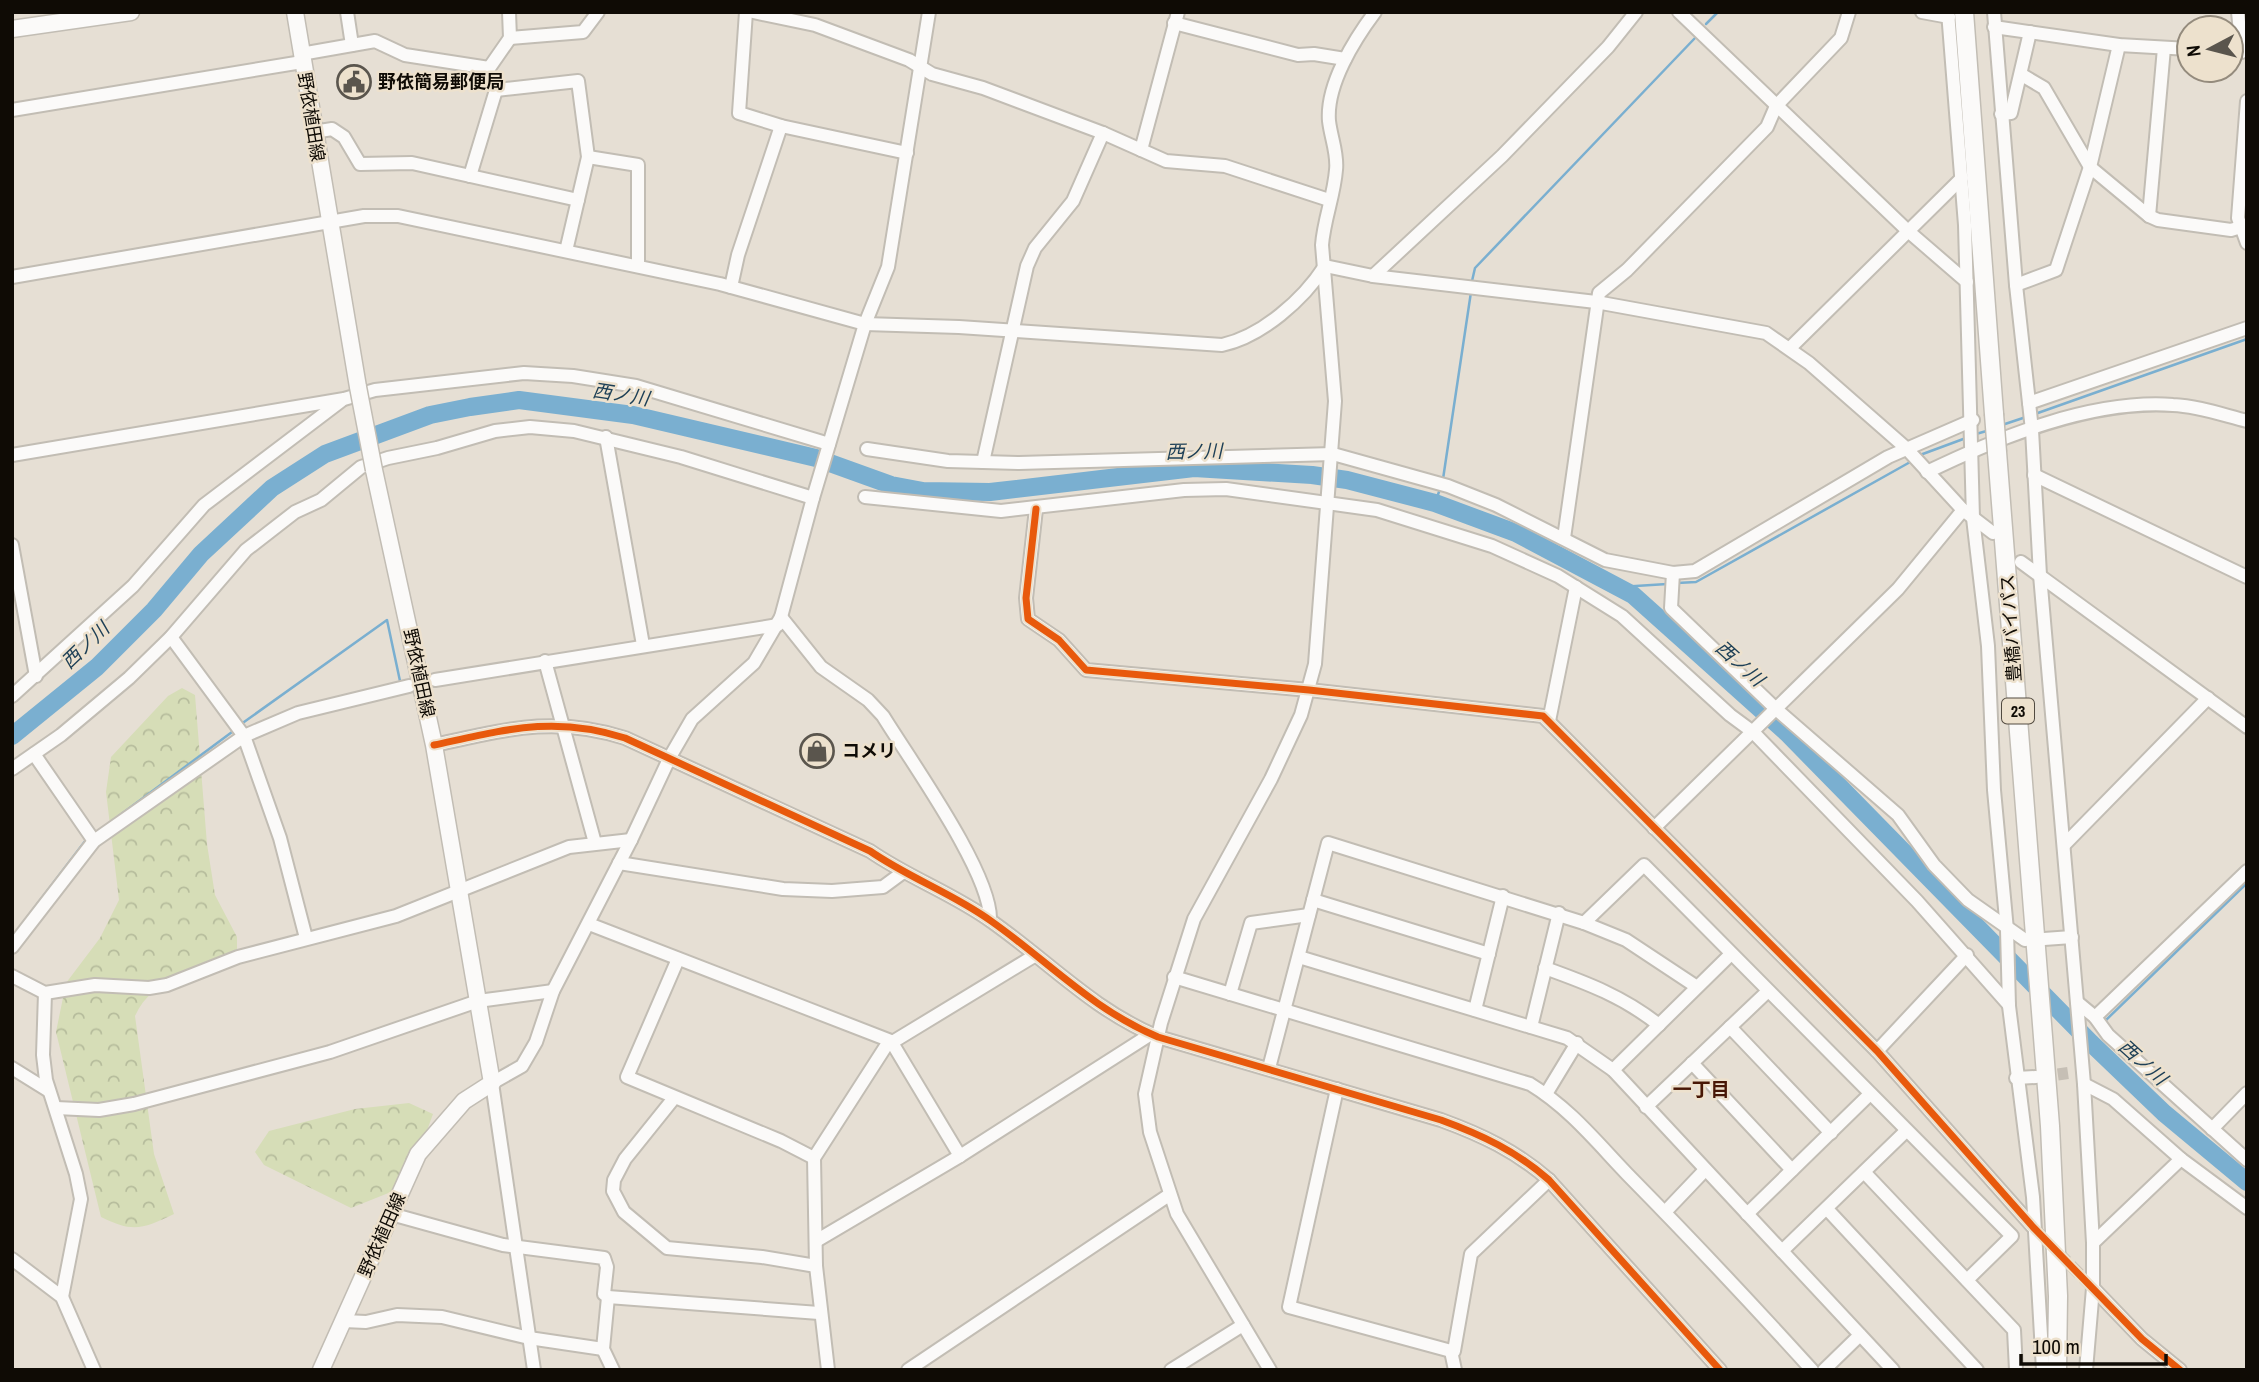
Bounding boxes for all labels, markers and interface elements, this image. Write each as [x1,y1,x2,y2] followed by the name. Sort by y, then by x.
[2175,14,2245,84] north arrow
[2180,44,2207,58] text: N
[335,63,373,101] public building icon: 野依簡易郵便局
[378,69,504,94] place label: 野依簡易郵便局
[292,71,331,163] street label: 野依植田線
[591,377,653,412] water label: 西ノ川
[1165,437,1225,464] water label: 西ノ川
[1994,573,2027,683] street label: 豊橋バイパス
[55,614,116,674] water label: 西ノ川
[398,626,441,720] street label: 野依植田線
[1710,634,1771,693] water label: 西ノ川
[2002,698,2034,724] road number: 23
[798,732,836,770] shop icon: コメリ
[842,738,896,763] place label: コメリ
[2113,1033,2174,1092] water label: 西ノ川
[1672,1076,1730,1102] district label: 一丁目
[352,1189,411,1281] street label: 野依植田線
[2021,1322,2166,1366] scale bar
[2032,1332,2080,1361] text: 100 m

